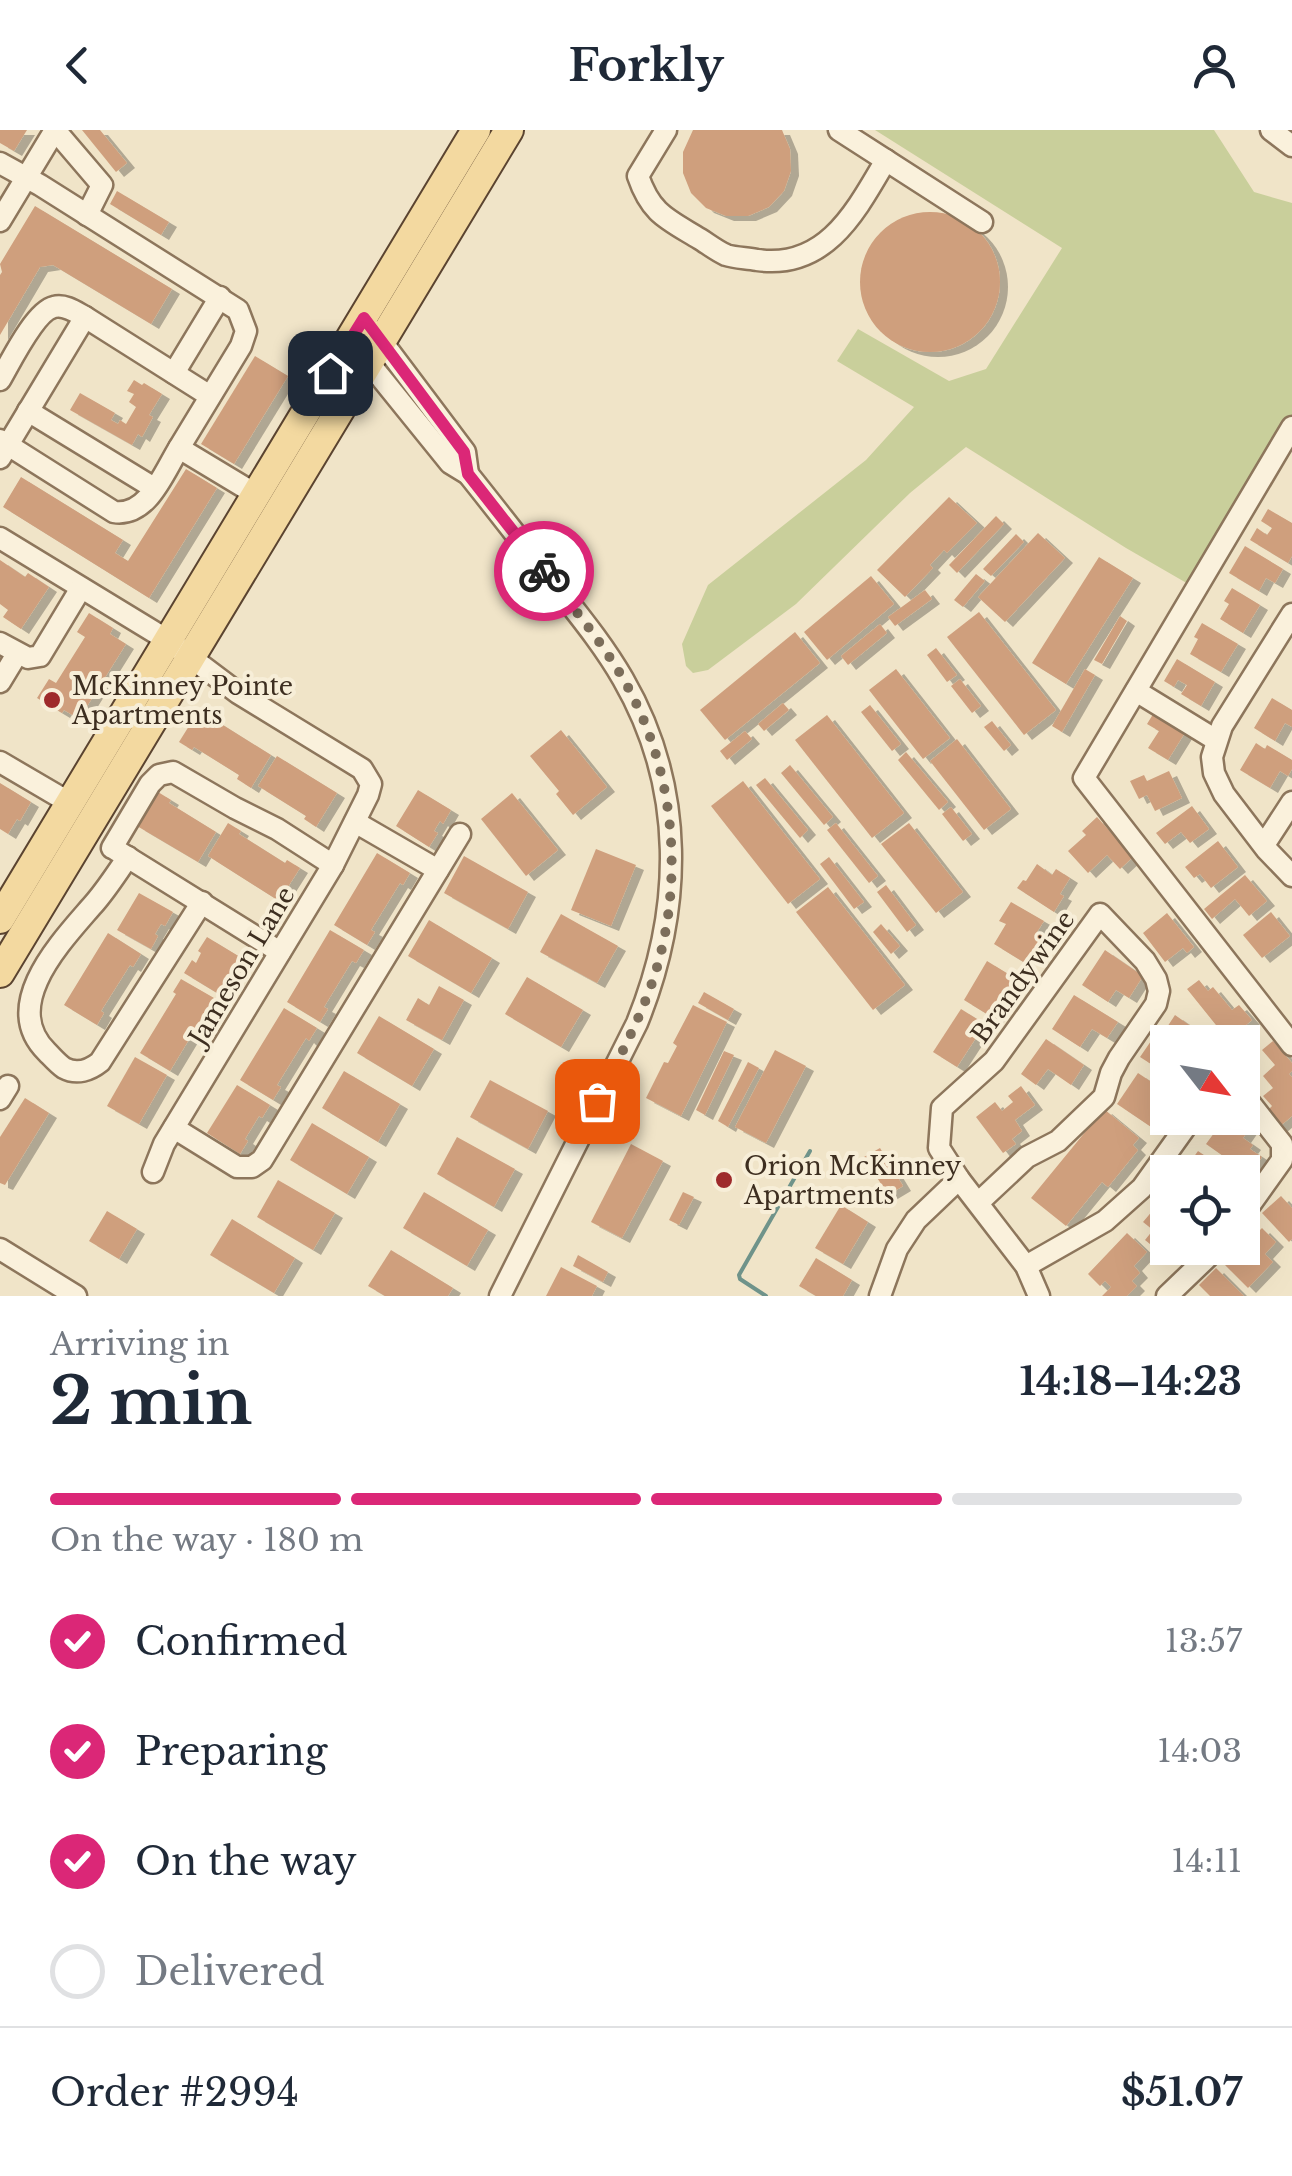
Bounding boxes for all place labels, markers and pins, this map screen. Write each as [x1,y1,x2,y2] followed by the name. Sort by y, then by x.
[288,331,373,416] pin
[71,671,293,731] place label: McKinney Pointe Apartments
[41,689,63,711] marker: McKinney Pointe Apartments
[555,1059,640,1144] pin
[743,1151,961,1211] place label: Orion McKinney Apartments
[713,1169,735,1191] marker: Orion McKinney Apartments

